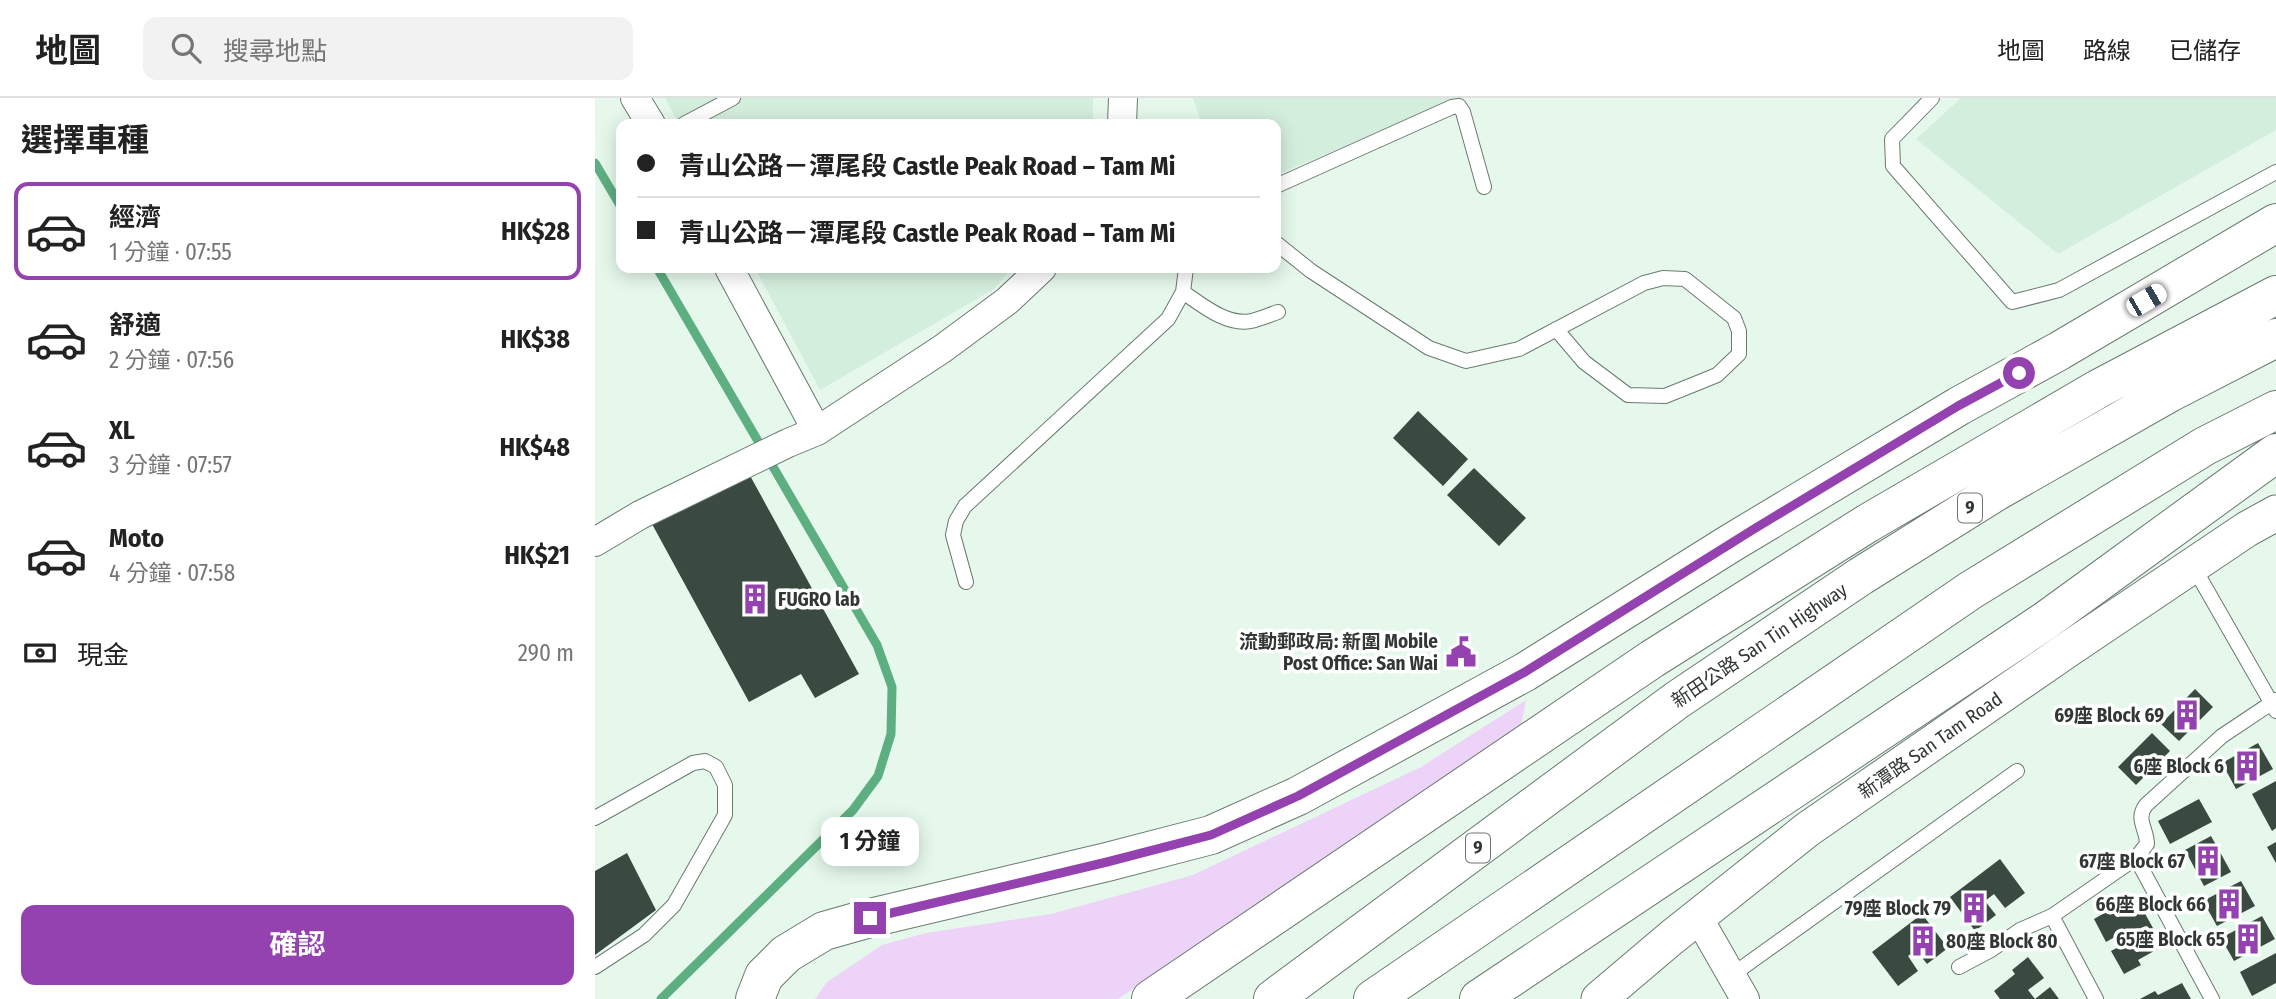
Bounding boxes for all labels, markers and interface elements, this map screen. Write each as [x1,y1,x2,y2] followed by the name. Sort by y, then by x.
[143,17,633,80] search box
[167,29,205,67] icon: search
[35,31,101,71] text: 地圖
[223,36,327,67] text: 搜尋地點
[1997,37,2045,65] text: 地圖
[2083,37,2131,65] text: 路線
[2169,37,2241,65] text: 已儲存
[21,121,149,159] text: 選擇車種
[679,151,1176,182] text: 青山公路－潭尾段 Castle Peak Road – Tam Mi
[25,200,88,263] icon: car
[109,202,161,233] text: 經濟
[501,216,570,247] text: HK$28
[679,218,1176,249] text: 青山公路－潭尾段 Castle Peak Road – Tam Mi
[109,238,232,266] text: 1 分鐘 · 07:55
[2123,280,2170,320] car
[25,308,88,371] icon: car
[109,310,161,341] text: 舒適
[501,324,570,355] text: HK$38
[109,346,234,374] text: 2 分鐘 · 07:56
[2003,357,2035,389] route start
[109,415,135,446] text: XL
[25,416,88,479] icon: car
[499,432,570,463] text: HK$48
[109,451,232,479] text: 3 分鐘 · 07:57
[1958,494,1982,522] road number: 9
[109,523,164,554] text: Moto
[25,524,88,587] icon: car
[504,540,570,571] text: HK$21
[109,559,235,587] text: 4 分鐘 · 07:58
[1667,578,1852,713] street label: 新田公路 San Tin Highway
[738,582,772,616] building icon: FUGRO lab
[778,588,860,611] place label: FUGRO lab
[1239,630,1438,675] place label: 流動郵政局: 新圍 Mobile Post Office: San Wai
[21,634,59,672] icon: cash
[1444,635,1478,669] public building icon: 流動郵政局: 新圍 Mobile Post Office: San Wai
[518,639,574,667] text: 290 m
[77,640,129,671] text: 現金
[1854,687,2007,804] street label: 新潭路 San Tam Road
[2170,698,2204,732] building icon: 69座 Block 69
[2054,704,2164,727] place label: 69座 Block 69
[2230,749,2264,783] building icon: 6座 Block 6
[2133,755,2224,778] place label: 6座 Block 6
[821,816,919,866] callout: 1 分鐘
[840,827,900,855] text: 1 分鐘
[1466,834,1490,862] road number: 9
[2191,844,2225,878] building icon: 67座 Block 67
[2079,850,2185,873] place label: 67座 Block 67
[2212,887,2246,921] building icon: 66座 Block 66
[1957,891,1991,925] building icon: 79座 Block 79
[2096,893,2206,916] place label: 66座 Block 66
[1845,897,1951,920] place label: 79座 Block 79
[854,902,886,934] route end
[21,905,574,985] button: 確認
[2231,922,2265,956] building icon: 65座 Block 65
[1906,924,1940,958] building icon: 80座 Block 80
[2116,928,2225,951] place label: 65座 Block 65
[1946,930,2058,953] place label: 80座 Block 80

